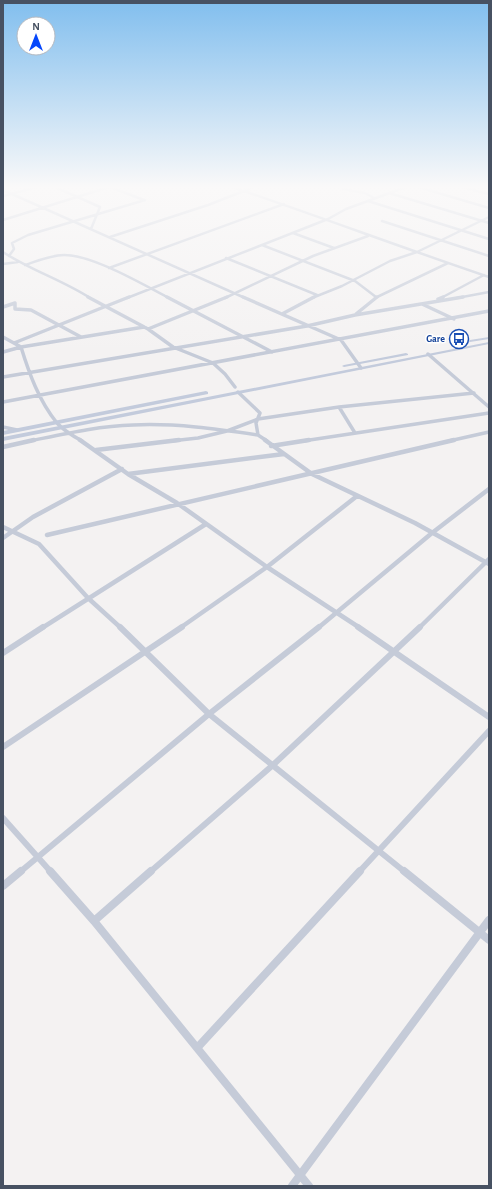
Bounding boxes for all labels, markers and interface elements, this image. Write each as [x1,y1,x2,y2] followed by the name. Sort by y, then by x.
[16,16,56,56] north arrow
[32,21,40,32] text: N
[448,328,470,350] bus stop icon: Gare
[426,334,445,344] place label: Gare

